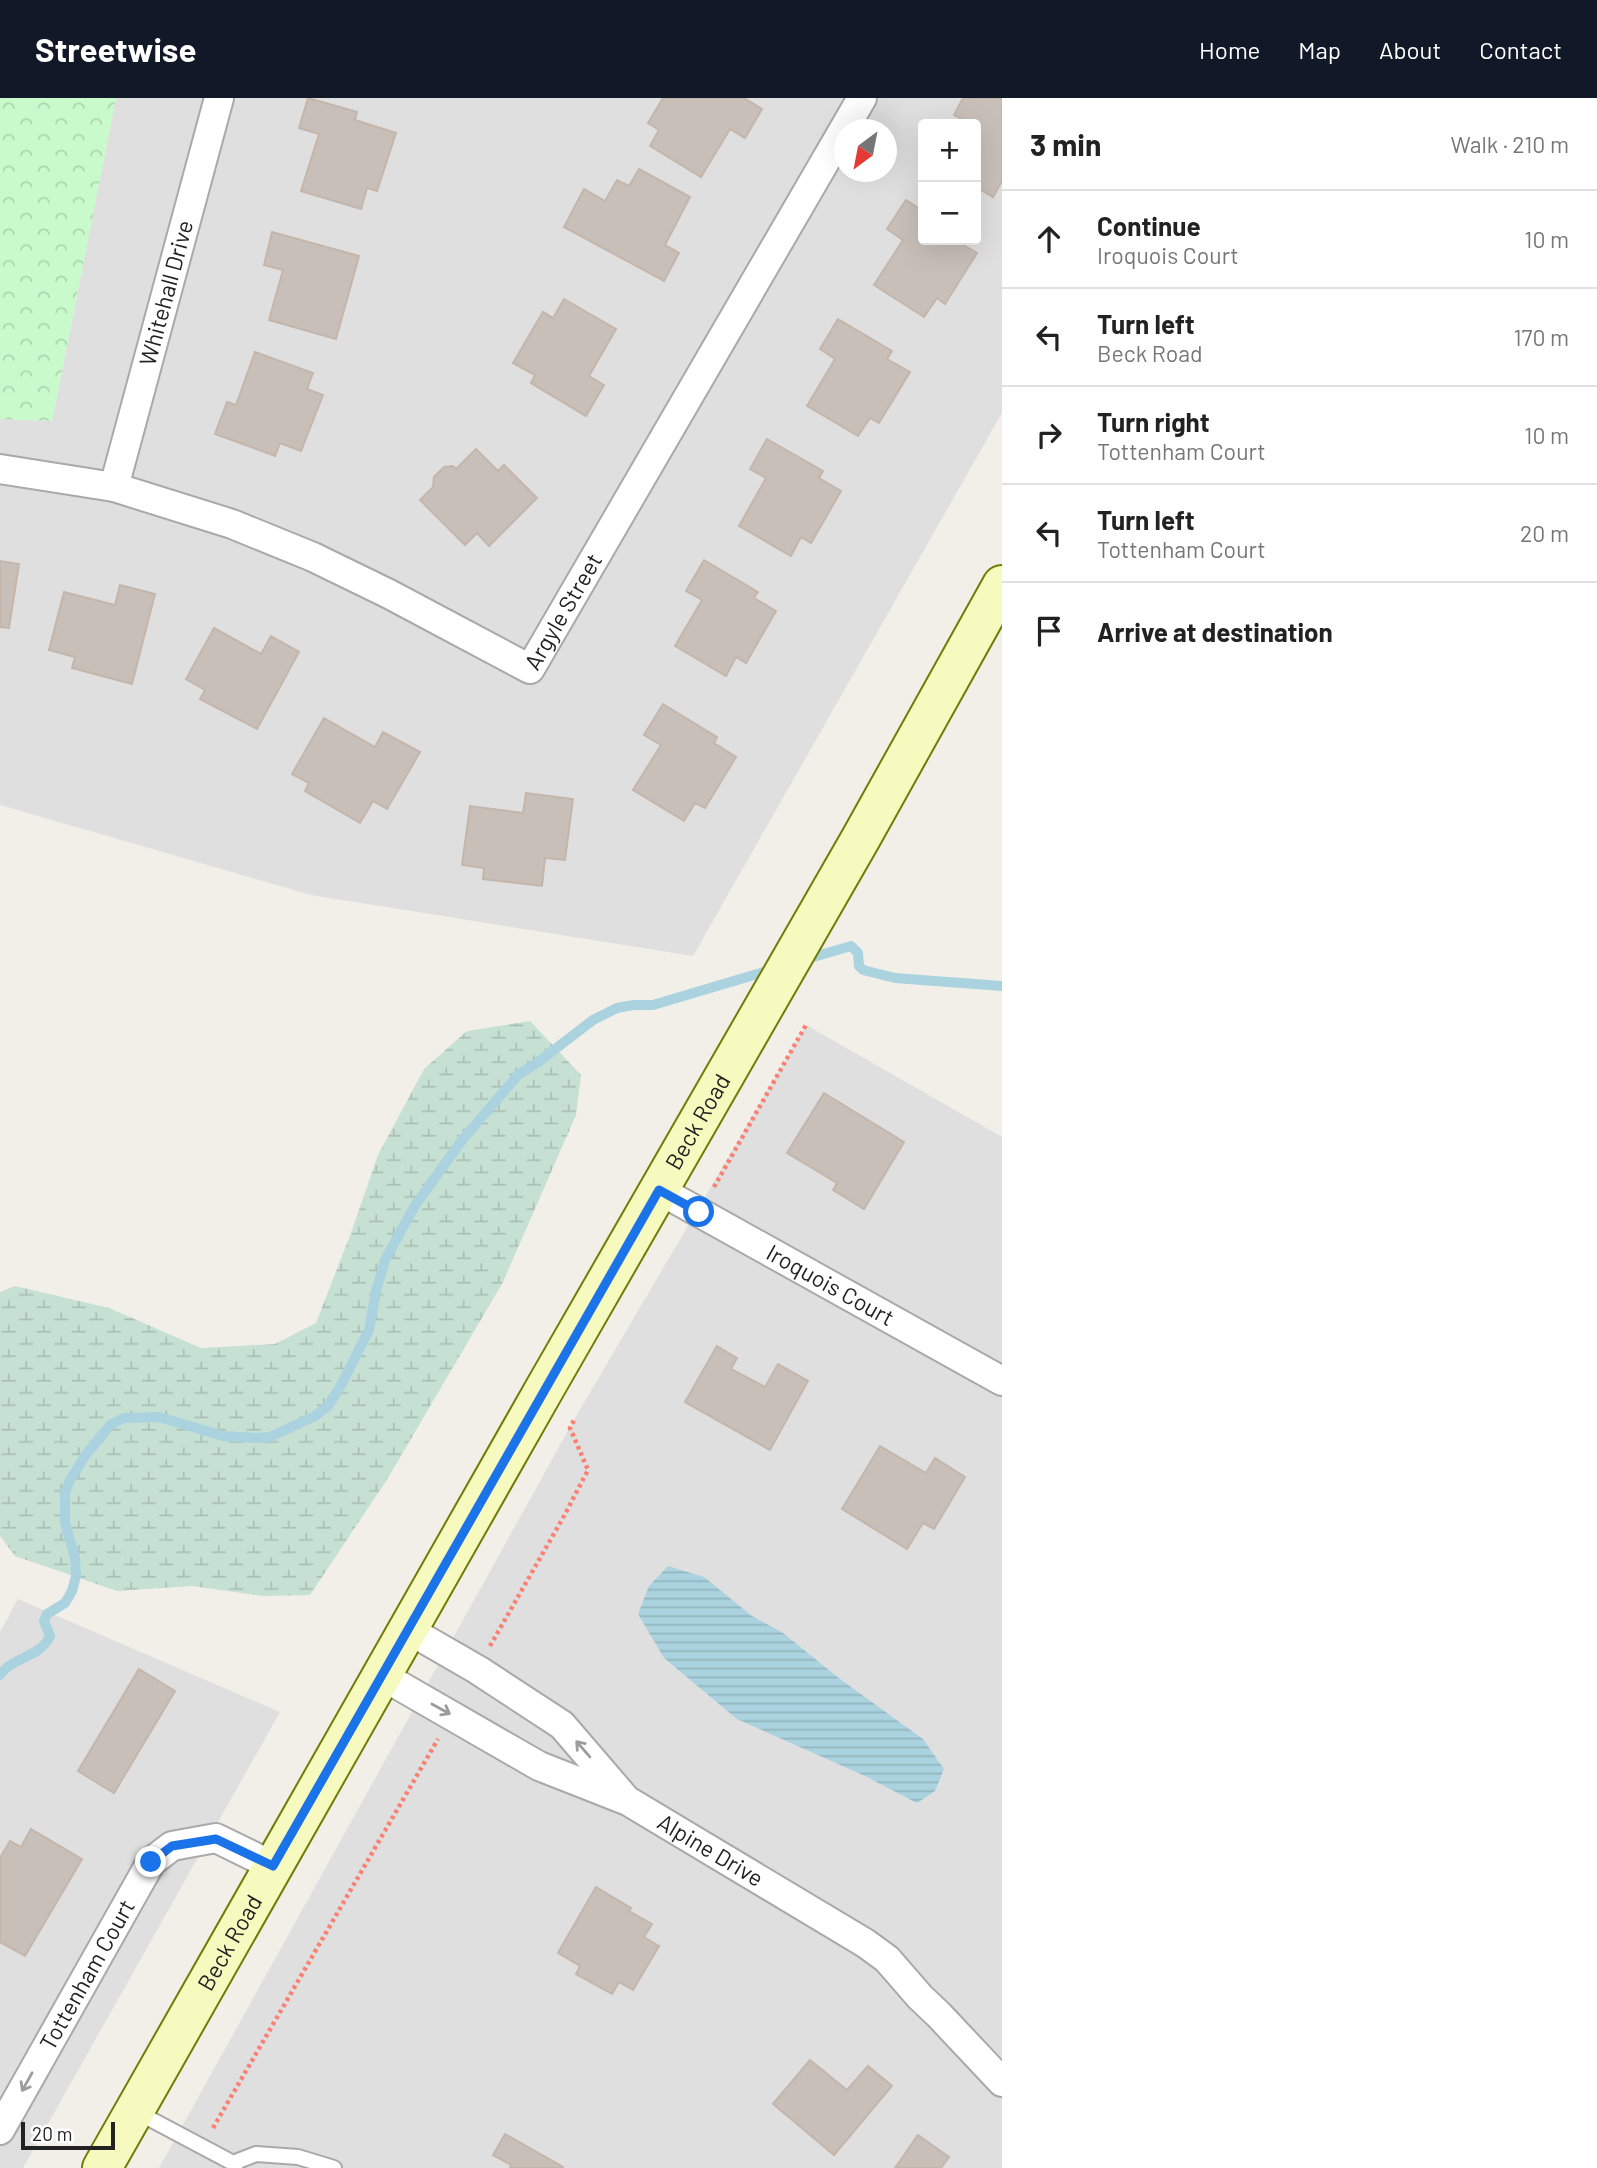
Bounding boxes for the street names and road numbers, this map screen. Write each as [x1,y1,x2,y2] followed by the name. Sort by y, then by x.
[132,217,198,368] street label: Whitehall Drive
[518,548,607,674] street label: Argyle Street
[659,1069,736,1174] street label: Beck Road
[762,1238,899,1331] street label: Iroquois Court
[653,1807,769,1892] street label: Alpine Drive
[191,1889,267,1995] street label: Beck Road
[33,1894,140,2055] street label: Tottenham Court

